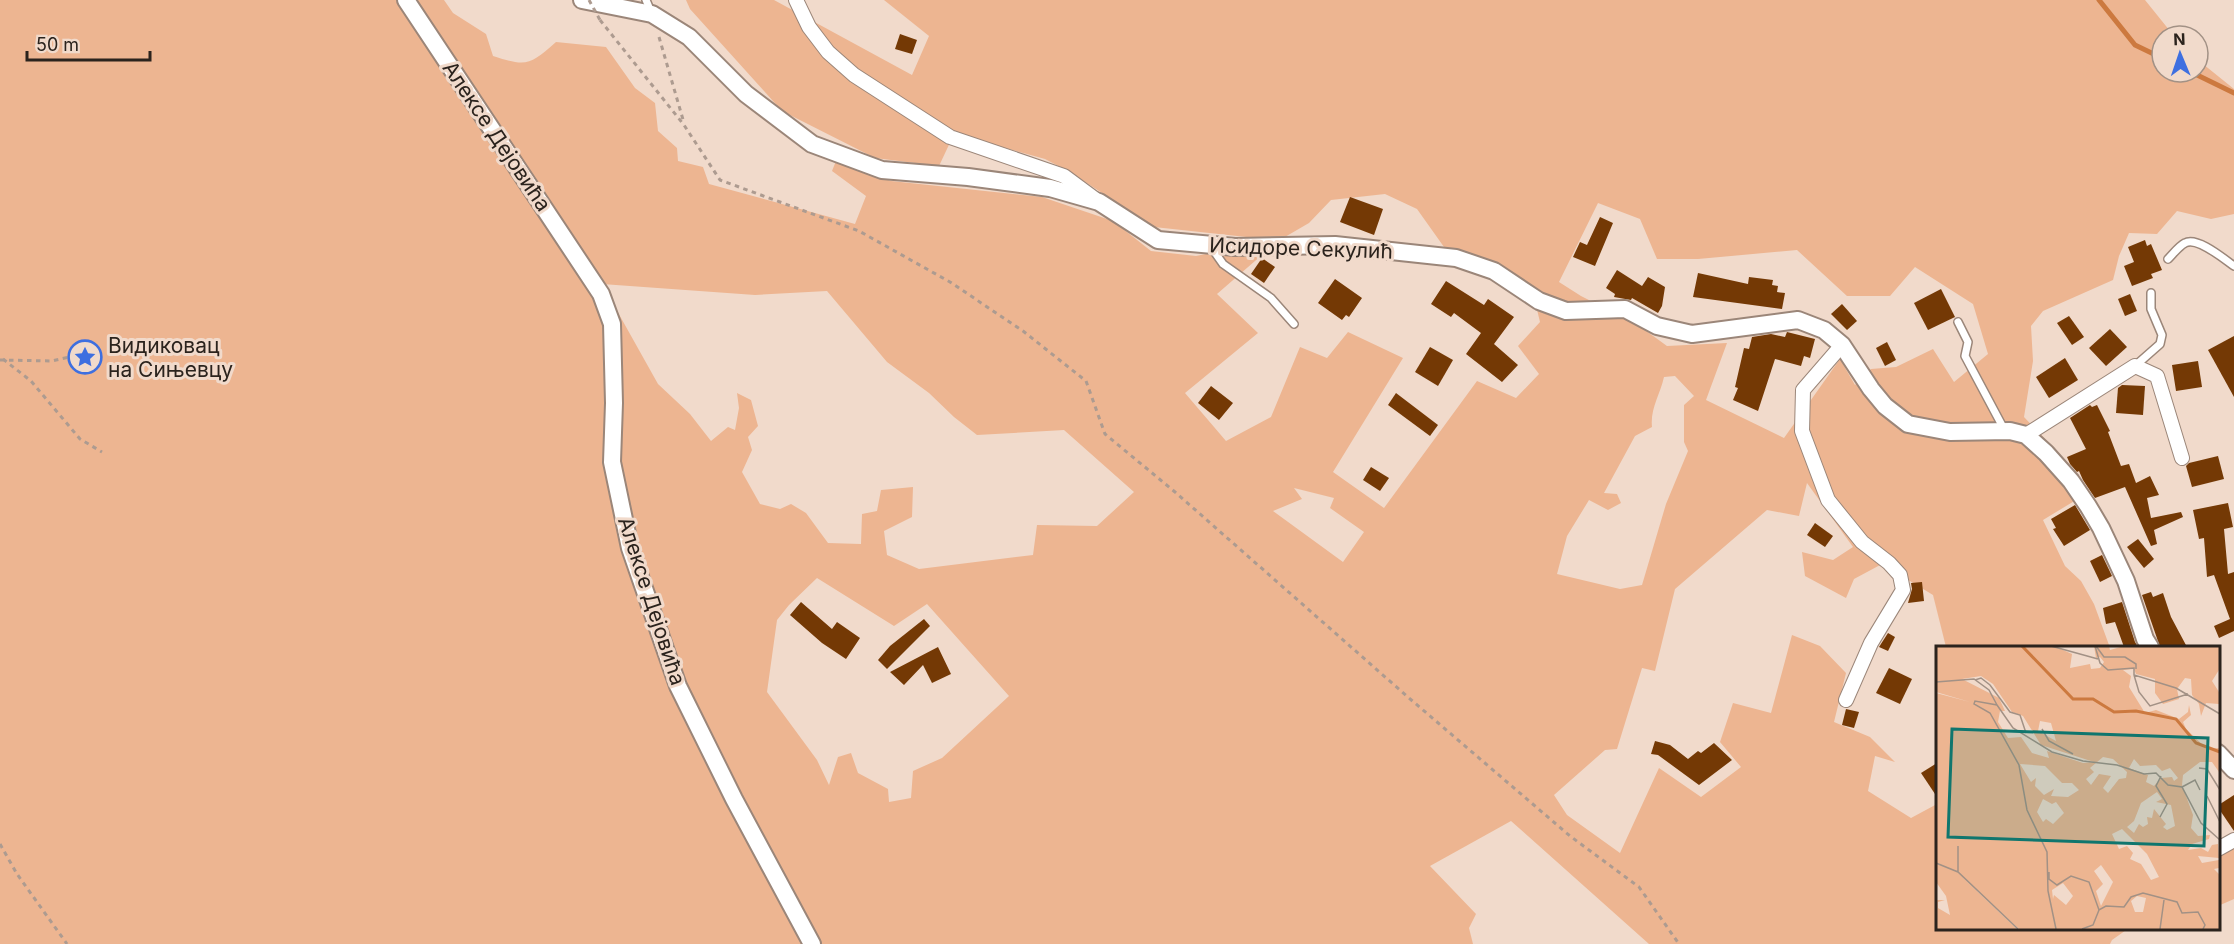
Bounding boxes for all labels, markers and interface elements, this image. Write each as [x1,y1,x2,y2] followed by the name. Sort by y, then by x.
[27,24,150,62] scale bar
[2150,24,2210,84] north arrow
[2173,29,2186,49] text: N
[36,34,79,55] text: 50 m
[438,56,556,216] street label: Алексе Дејовића
[1209,232,1393,264] street label: Исидоре Секулић
[108,333,233,382] place label: Видиковац на Сињевцу
[67,339,103,375] place icon: Видиковац на Сињевцу
[613,514,691,688] street label: Алексе Дејовића
[1936,646,2219,929] inset map

